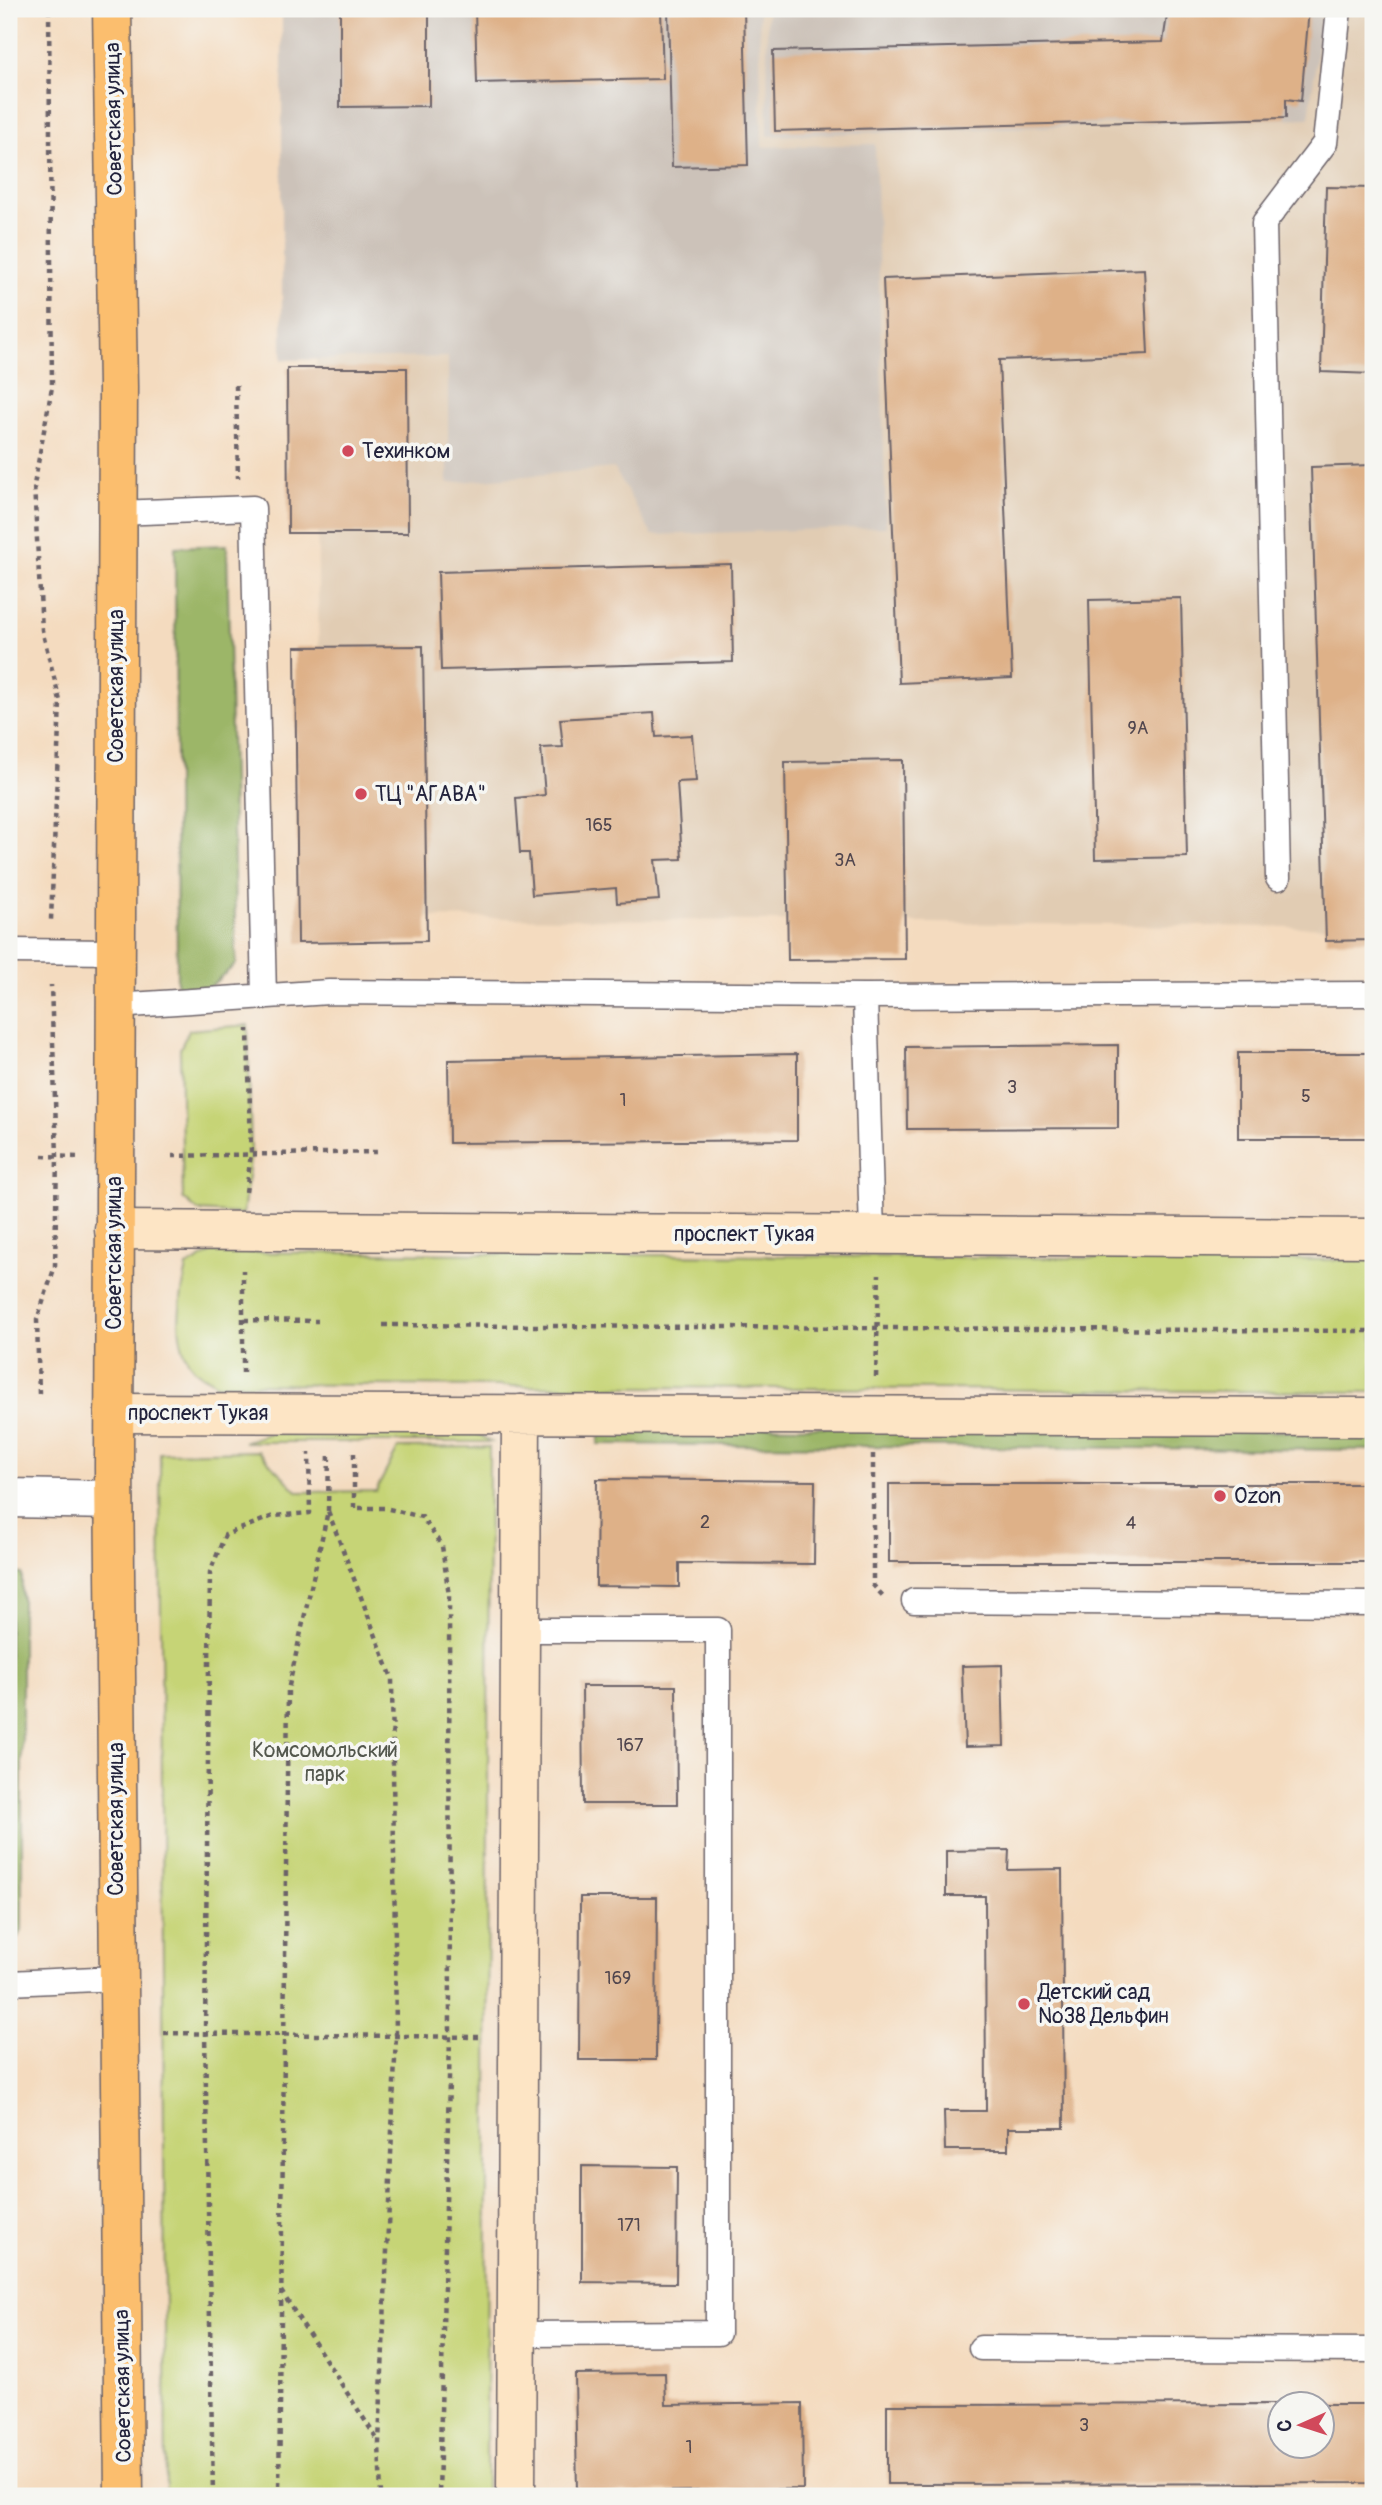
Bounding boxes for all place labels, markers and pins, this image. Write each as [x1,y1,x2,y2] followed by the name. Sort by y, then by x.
[362,438,450,465] place label: Техинком
[340,443,356,459] marker: Техинком
[375,781,486,808] place label: ТЦ "АГАВА"
[353,786,369,802] marker: ТЦ "АГАВА"
[1234,1483,1281,1510] place label: Ozon
[1212,1488,1228,1504] marker: Ozon
[1037,1979,1169,2030] place label: Детский сад №38 Дельфин
[1016,1996,1032,2012] marker: Детский сад №38 Дельфин

